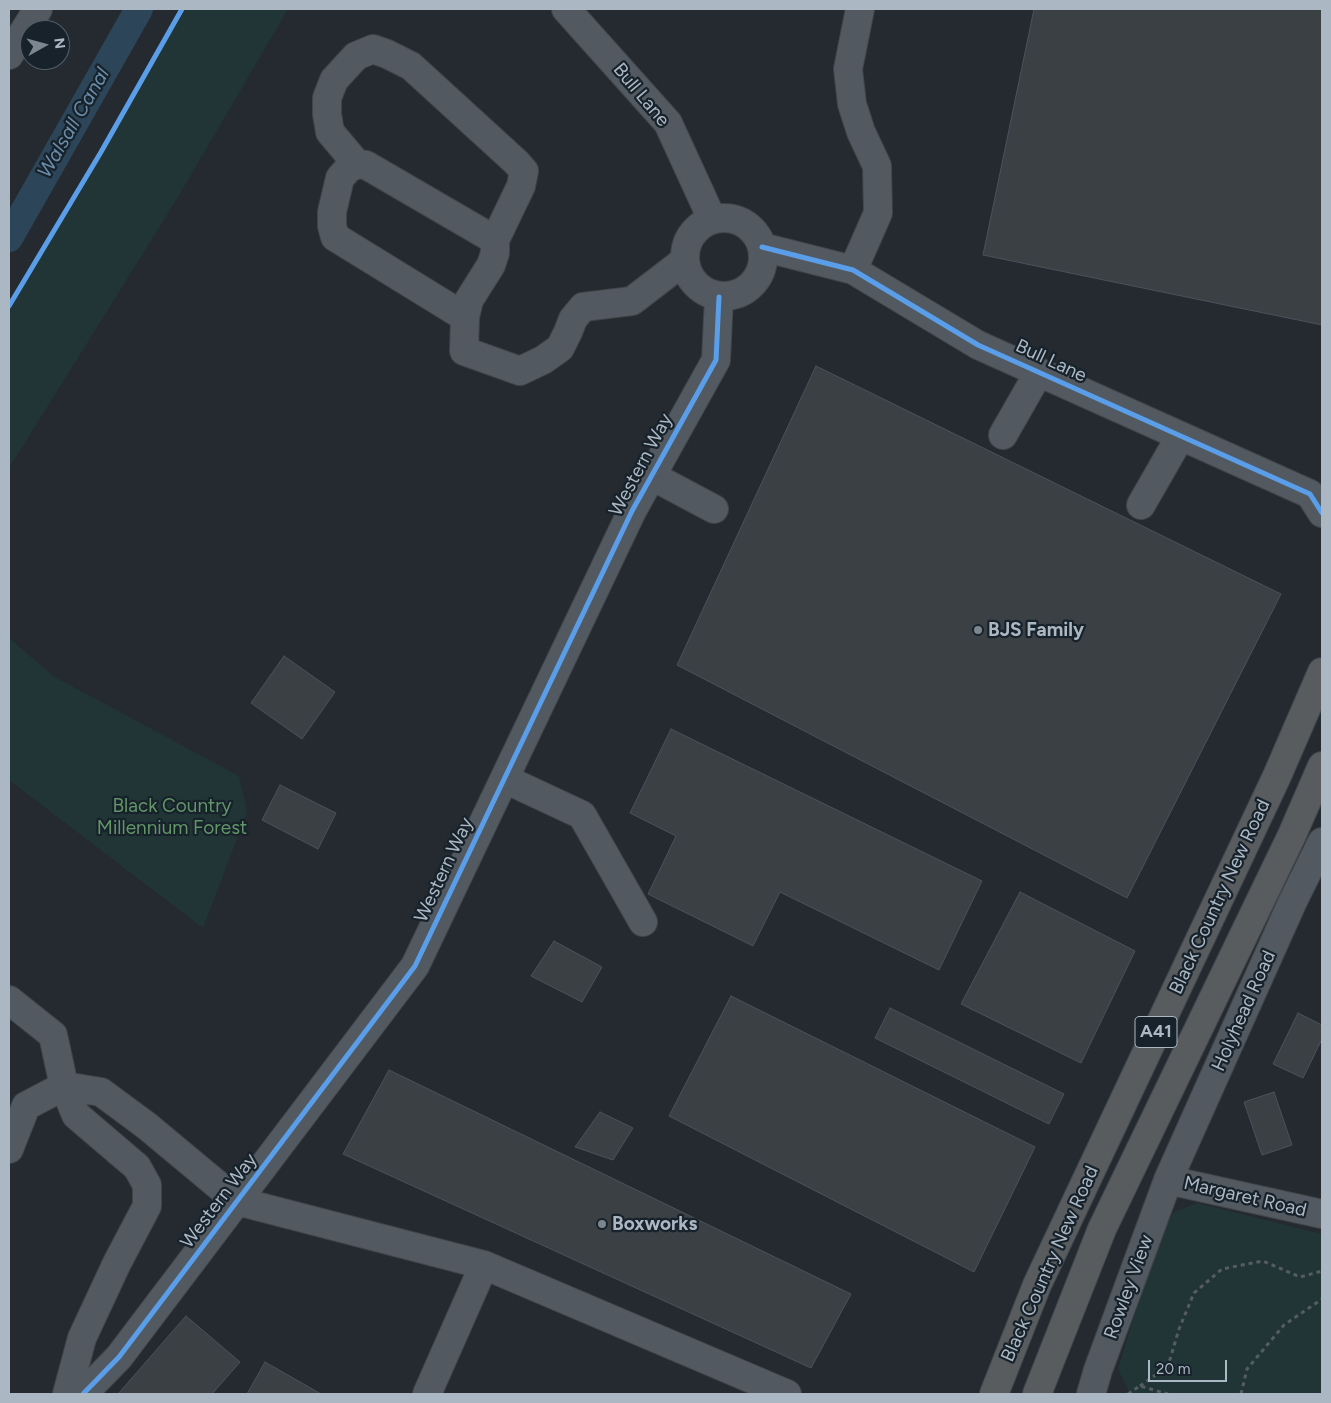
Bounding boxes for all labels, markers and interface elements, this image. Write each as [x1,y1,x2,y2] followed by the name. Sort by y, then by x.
[20,20,70,70] north arrow
[50,37,68,50] text: N
[608,59,674,131] street label: Bull Lane
[33,64,115,182] water label: Walsall Canal
[1012,335,1090,387] street label: Bull Lane
[604,410,678,520] street label: Western Way
[988,619,1084,641] place label: BJS Family
[972,624,984,636] marker: BJS Family
[97,795,247,839] park label: Black Country Millennium Forest
[1165,796,1275,998] street label: Black Country New Road
[410,814,478,926] street label: Western Way
[1207,947,1281,1075] street label: Holyhead Road
[1135,1016,1177,1048] road number: A41
[176,1149,262,1253] street label: Western Way
[996,1163,1104,1365] street label: Black Country New Road
[1181,1172,1309,1222] street label: Margaret Road
[612,1213,697,1235] place label: Boxworks
[596,1218,608,1230] marker: Boxworks
[1100,1232,1158,1342] street label: Rowley View
[1151,1350,1230,1382] scale bar
[1156,1360,1190,1378] text: 20 m

